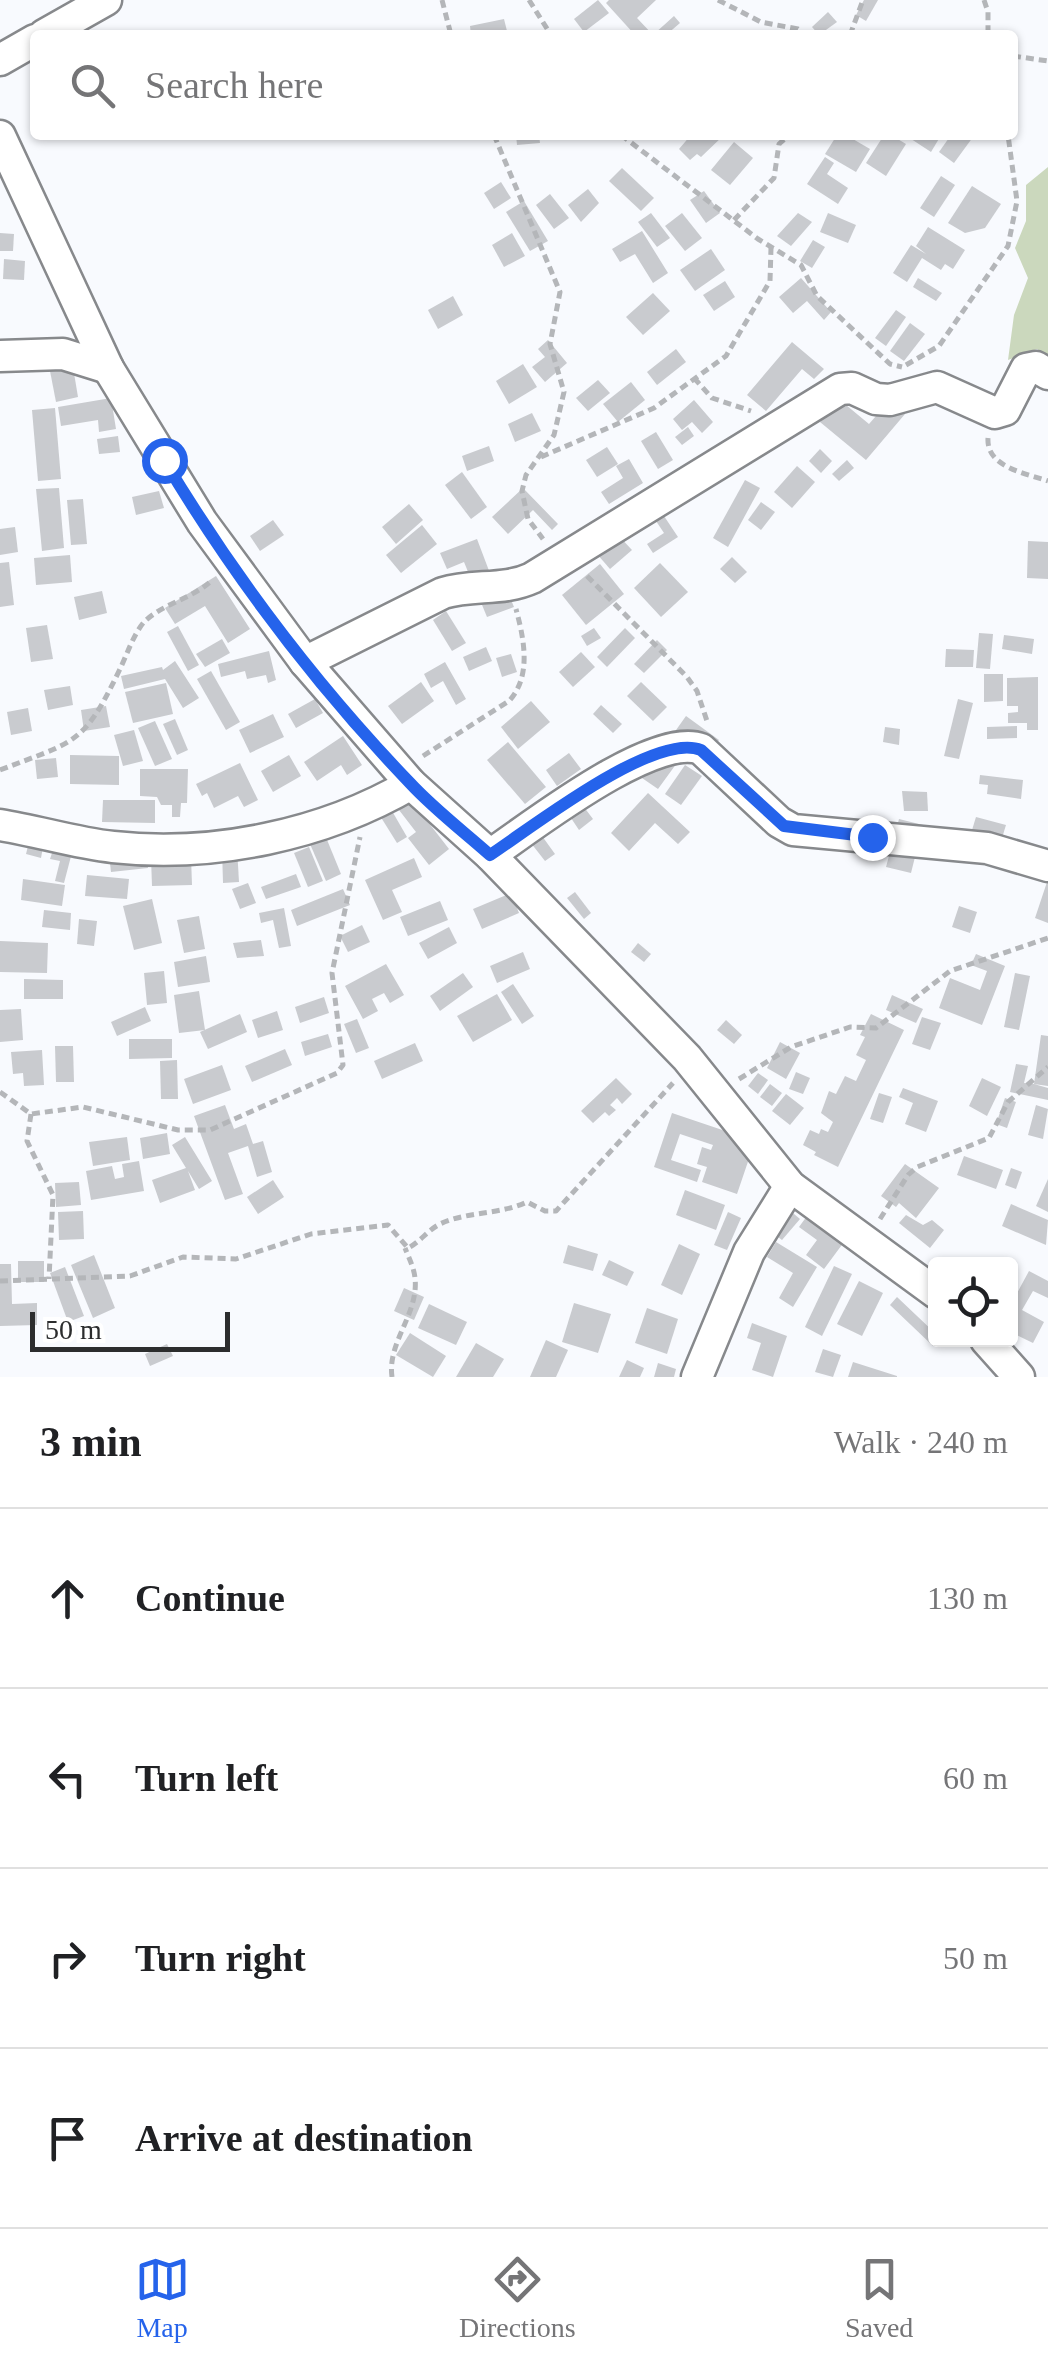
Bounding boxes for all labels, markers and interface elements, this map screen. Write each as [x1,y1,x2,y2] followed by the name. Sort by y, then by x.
[30,30,1018,140] search box
[65,58,120,113] icon: search
[145,64,323,106] text: Search here
[142,438,188,484] route start
[850,815,896,861] route end
[928,1257,1018,1347] map controls
[928,1257,1018,1347] button: locate
[30,1307,230,1352] scale bar
[45,1314,102,1345] text: 50 m
[40,1419,142,1465] text: 3 min
[834,1424,1008,1460] text: Walk · 240 m
[40,1571,95,1626] icon: ahead
[135,1577,285,1619] text: Continue
[927,1580,1008,1616] text: 130 m
[40,1751,95,1806] icon: left
[135,1757,278,1799] text: Turn left
[943,1760,1008,1796] text: 60 m
[40,1931,95,1986] icon: right
[135,1937,306,1979] text: Turn right
[943,1940,1008,1976] text: 50 m
[40,2111,95,2166] icon: arrive
[135,2117,473,2159] text: Arrive at destination
[135,2252,190,2344] tab: Map
[459,2252,576,2344] tab: Directions
[845,2252,913,2344] tab: Saved

